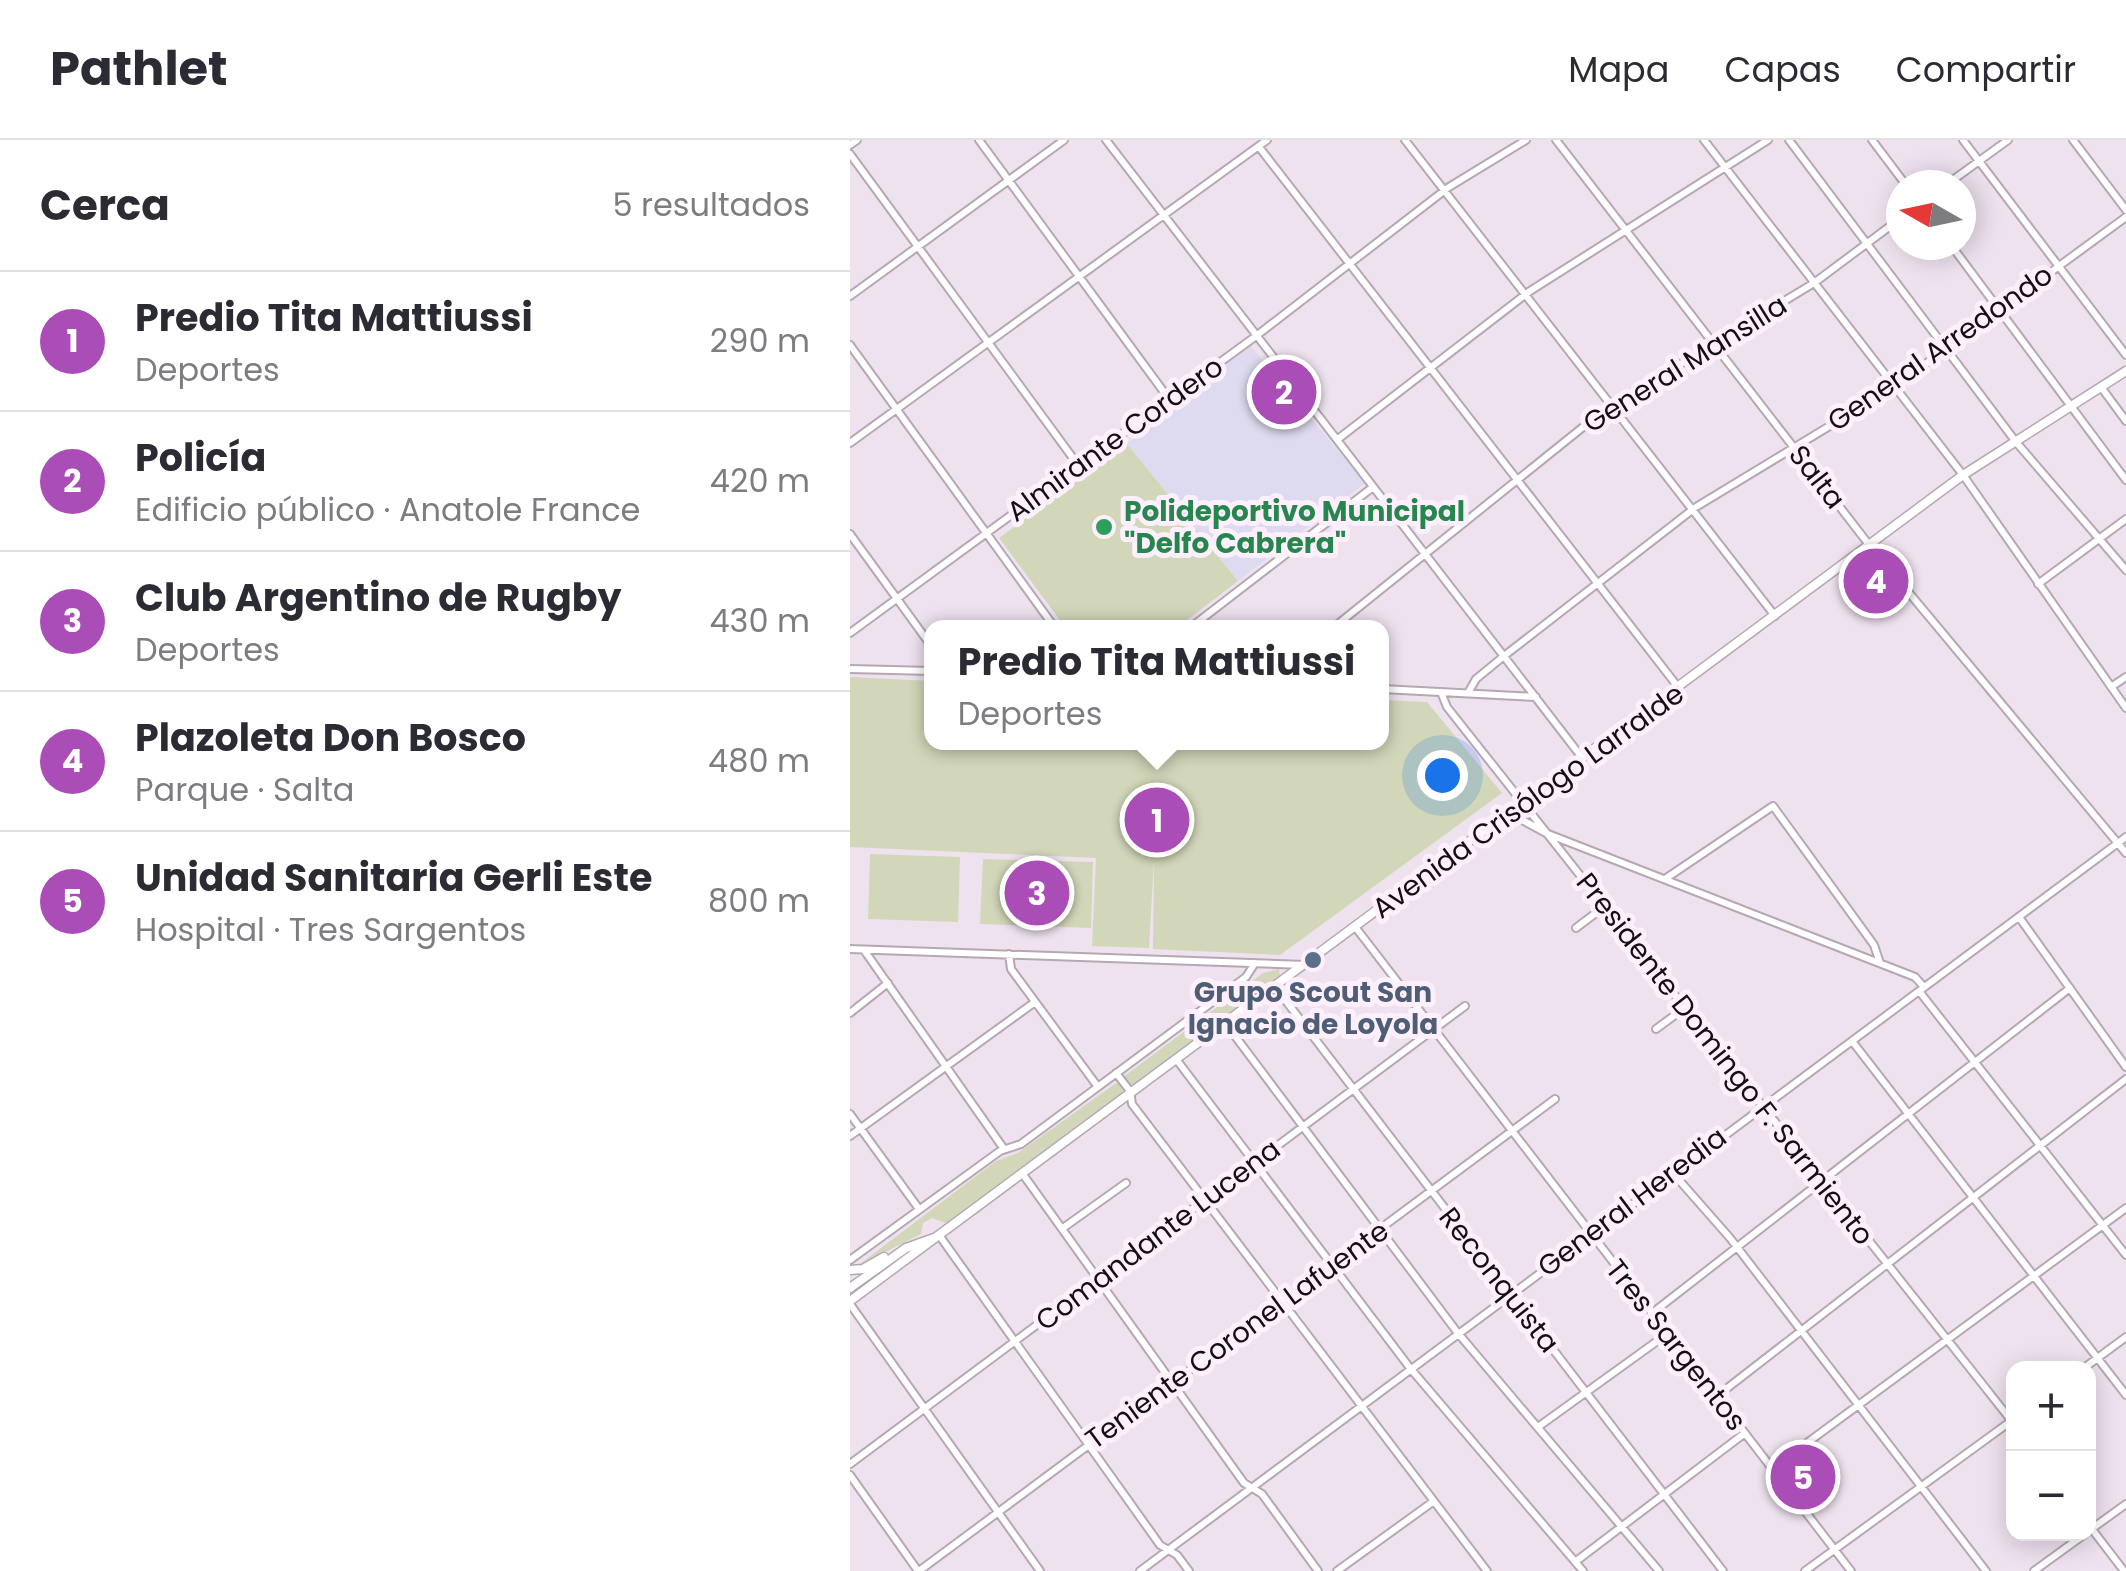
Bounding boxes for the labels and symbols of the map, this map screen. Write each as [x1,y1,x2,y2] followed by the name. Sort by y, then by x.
[1886,170,1976,260] north arrow
[1819,255,2061,441] street label: General Arredondo
[1576,286,1794,442] street label: General Mansilla
[999,347,1231,531] street label: Almirante Cordero
[1252,354,1316,430] pin: 2
[1780,437,1854,517] street label: Salta
[1124,492,1465,563] place label: Polideportivo Municipal "Delfo Cabrera"
[1093,516,1115,538] marker: Polideportivo Municipal "Delfo Cabrera"
[1844,544,1908,618] pin: 4
[1364,675,1692,927] street label: Avenida Crisólogo Larralde
[1417,750,1468,801] your location
[1124,782,1190,858] pin: 1
[1004,856,1070,930] pin: 3
[1567,865,1883,1253] street label: Presidente Domingo F. Sarmiento
[1302,949,1324,971] marker: Grupo Scout San Ignacio de Loyola
[1188,973,1438,1044] place label: Grupo Scout San Ignacio de Loyola
[1529,1118,1735,1286] street label: General Heredia
[1028,1130,1288,1340] street label: Comandante Lucena
[1430,1199,1568,1361] street label: Reconquista
[1077,1212,1397,1458] street label: Teniente Coronel Lafuente
[1597,1251,1755,1439] street label: Tres Sargentos
[1770,1440,1836,1514] pin: 5

